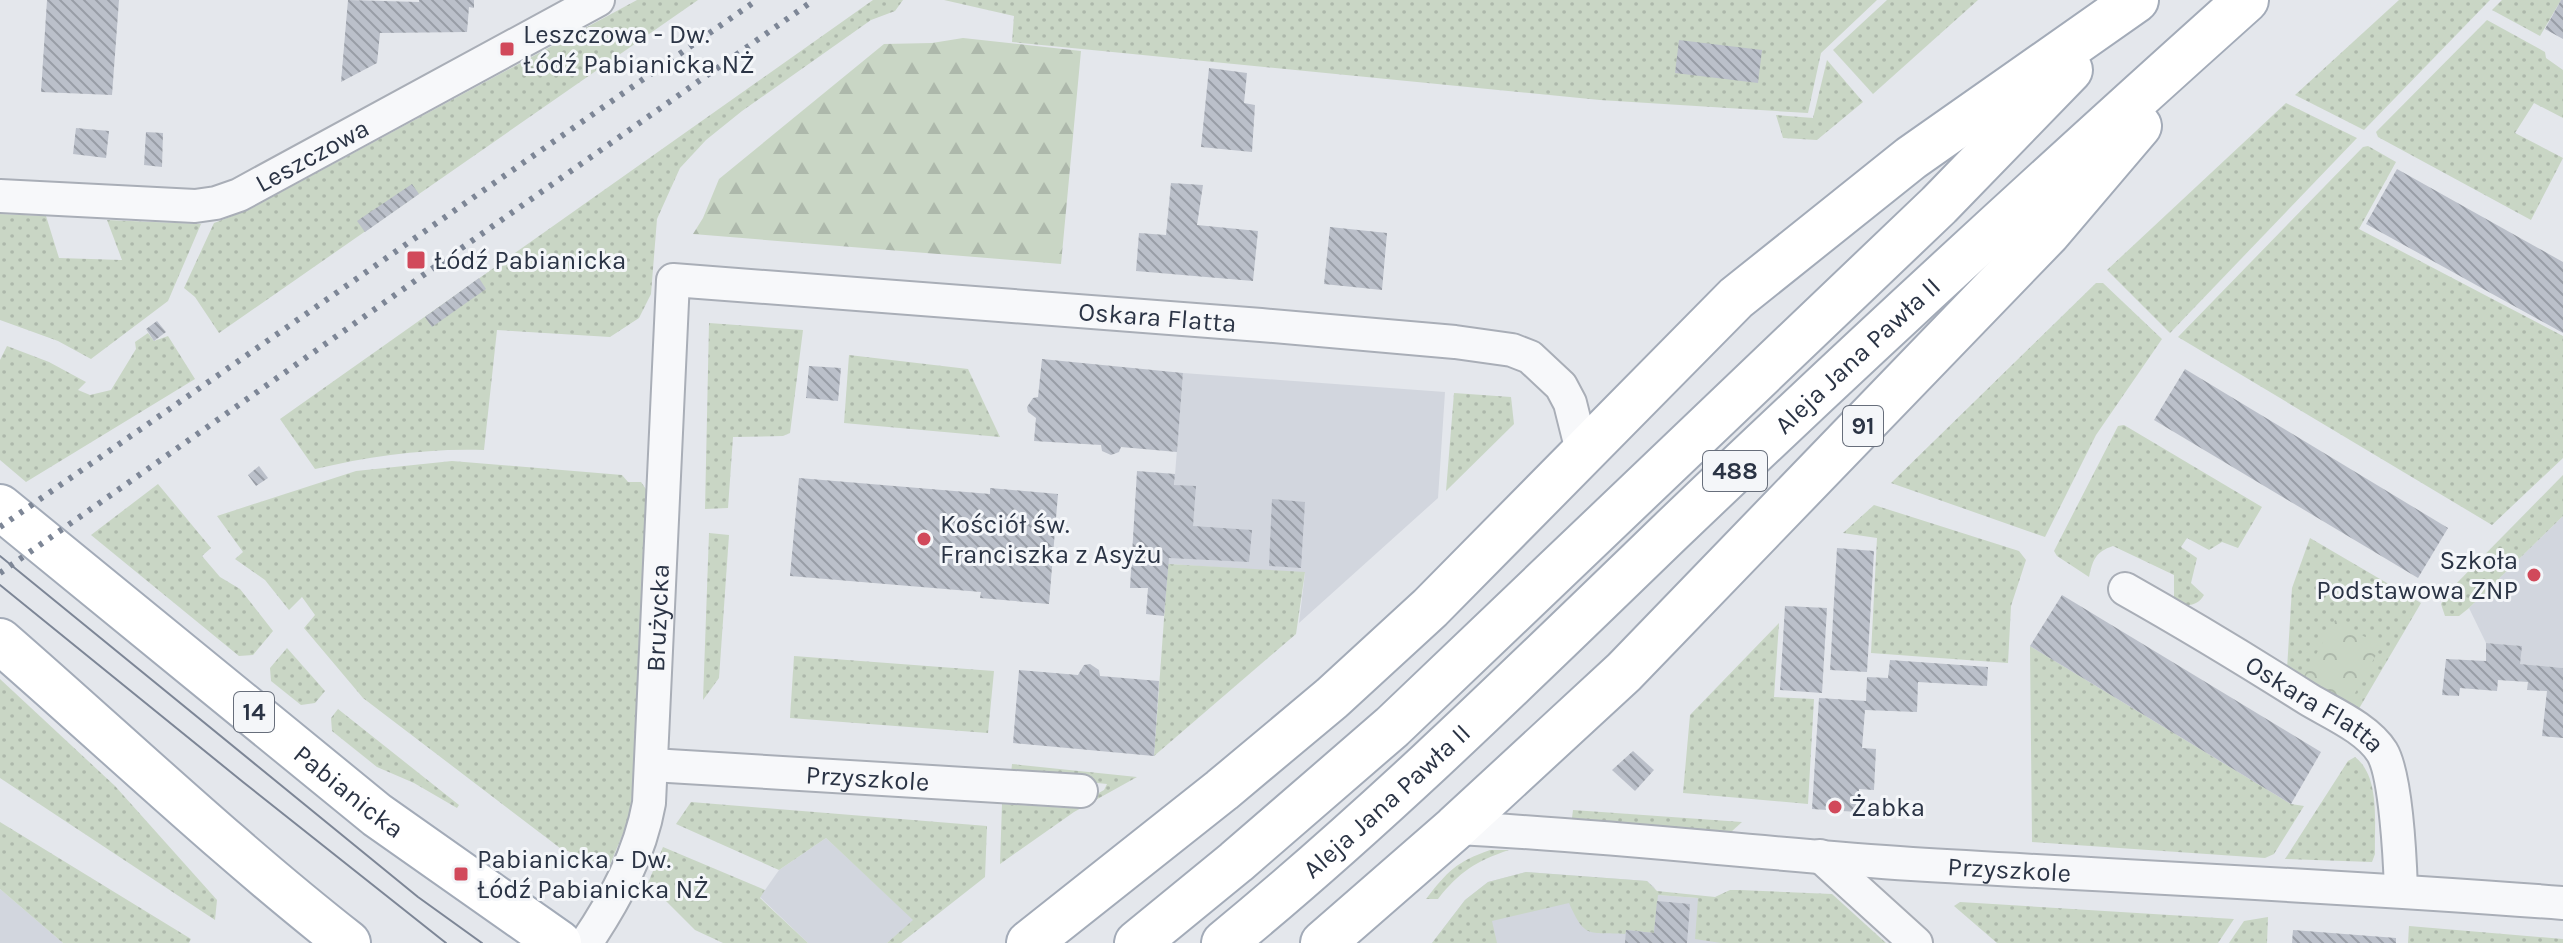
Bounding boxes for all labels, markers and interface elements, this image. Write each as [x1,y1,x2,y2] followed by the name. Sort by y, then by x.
[523,19,755,80] place label: Leszczowa - Dw. Łódź Pabianicka NŻ
[498,40,516,58] marker: Leszczowa - Dw. Łódź Pabianicka NŻ
[250,112,374,199] street label: Leszczowa
[434,245,626,276] place label: Łódź Pabianicka
[405,249,427,271] marker: Łódź Pabianicka
[1768,271,1946,440] street label: Aleja Jana Pawła II
[1077,296,1238,339] street label: Oskara Flatta
[1843,406,1883,446] road number: 91
[1703,451,1767,491] road number: 488
[940,509,1162,570] place label: Kościół św. Franciszka z Asyżu
[915,530,933,548] marker: Kościół św. Franciszka z Asyżu
[2316,545,2518,606] place label: Szkoła Podstawowa ZNP
[640,563,675,673] street label: Brużycka
[2525,566,2543,584] marker: Szkoła Podstawowa ZNP
[2240,648,2391,759] street label: Oskara Flatta
[234,692,274,732] road number: 14
[1297,717,1477,885] street label: Aleja Jana Pawła II
[288,738,410,844] street label: Pabianicka
[805,759,930,797] street label: Przyszkole
[1851,792,1925,823] place label: Żabka
[1826,798,1844,816] marker: Żabka
[477,844,709,905] place label: Pabianicka - Dw. Łódź Pabianicka NŻ
[1947,851,2072,888] street label: Przyszkole
[452,865,470,883] marker: Pabianicka - Dw. Łódź Pabianicka NŻ

